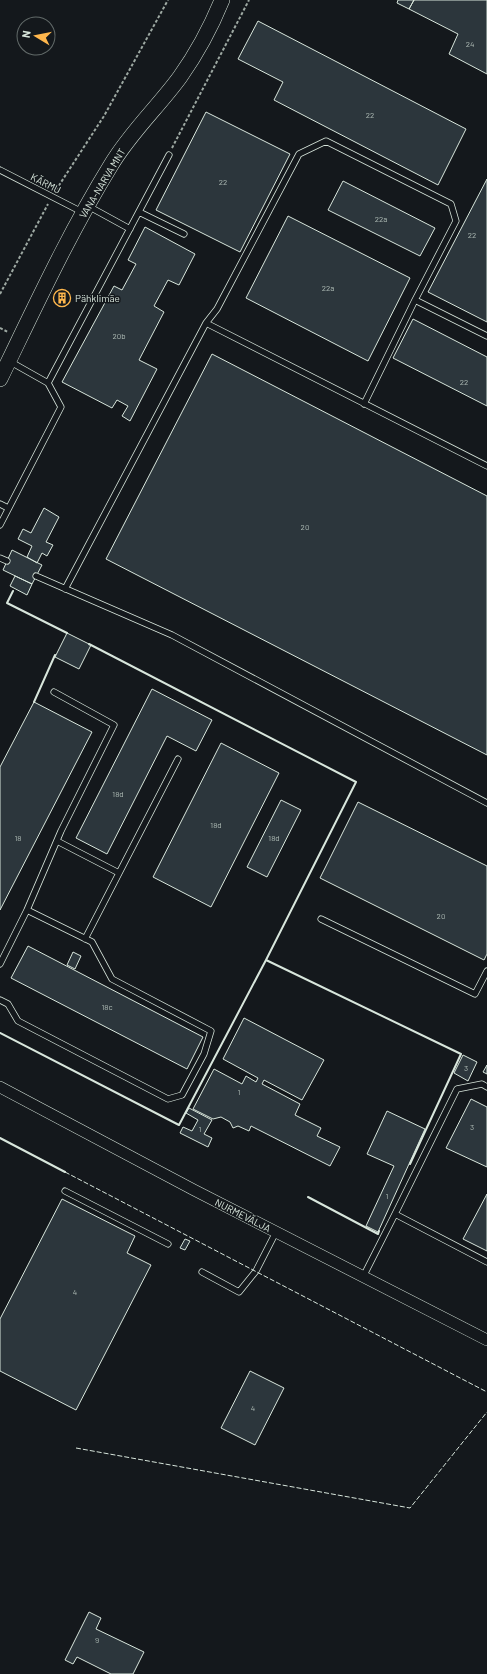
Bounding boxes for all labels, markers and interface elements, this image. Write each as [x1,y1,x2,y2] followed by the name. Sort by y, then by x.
[16,16,56,56] north arrow
[19,29,33,39] text: N
[466,39,474,49] house number: 24
[366,110,374,120] house number: 22
[76,146,128,220] street label: VANA-NARVA MNT
[29,170,63,196] street label: KÄRMU
[219,177,227,187] house number: 22
[375,214,387,224] house number: 22a
[468,230,476,240] house number: 22
[322,283,334,293] house number: 22a
[52,288,72,308] building icon: Pähklimäe
[75,292,120,304] place label: Pähklimäe
[112,331,126,341] house number: 20b
[460,377,468,387] house number: 22
[301,522,309,532] house number: 20
[112,789,124,799] house number: 18d
[210,820,222,830] house number: 18d
[15,833,21,843] house number: 18
[268,833,280,843] house number: 18d
[437,911,445,921] house number: 20
[101,1002,113,1012] house number: 18c
[464,1063,468,1073] house number: 3
[238,1087,241,1097] house number: 1
[470,1122,474,1132] house number: 3
[199,1124,202,1134] house number: 1
[386,1191,389,1201] house number: 1
[213,1196,273,1234] street label: NURMEVÄLJA
[73,1287,77,1297] house number: 4
[251,1403,255,1413] house number: 4
[95,1635,99,1645] house number: 9

